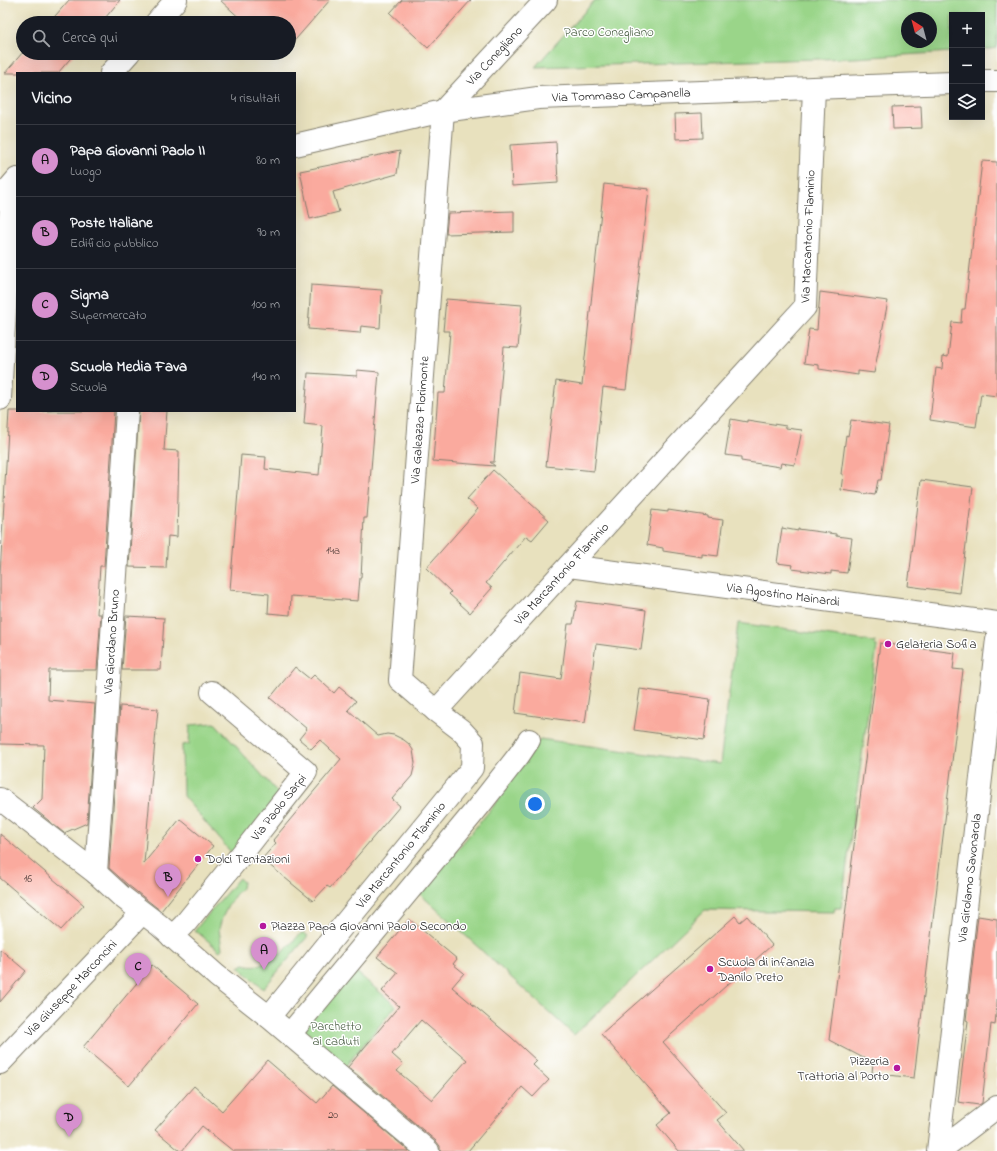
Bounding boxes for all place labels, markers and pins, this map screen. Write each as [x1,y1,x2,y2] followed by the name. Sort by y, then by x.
[896,635,977,654] place label: Gelateria Sofia
[883,639,893,649] marker: Gelateria Sofia
[205,850,290,869] place label: Dolci Tentazioni
[193,854,203,864] marker: Dolci Tentazioni
[155,864,181,897] pin: B
[271,917,467,936] place label: Piazza Papa Giovanni Paolo Secondo
[258,921,268,931] marker: Piazza Papa Giovanni Paolo Secondo
[251,937,277,970] pin: A
[125,953,151,986] pin: C
[717,953,814,987] place label: Scuola di infanzia Danilo Preto
[705,964,715,974] marker: Scuola di infanzia Danilo Preto
[797,1052,889,1086] place label: Pizzeria Trattoria al Porto
[892,1063,902,1073] marker: Pizzeria Trattoria al Porto
[56,1104,82,1137] pin: D

